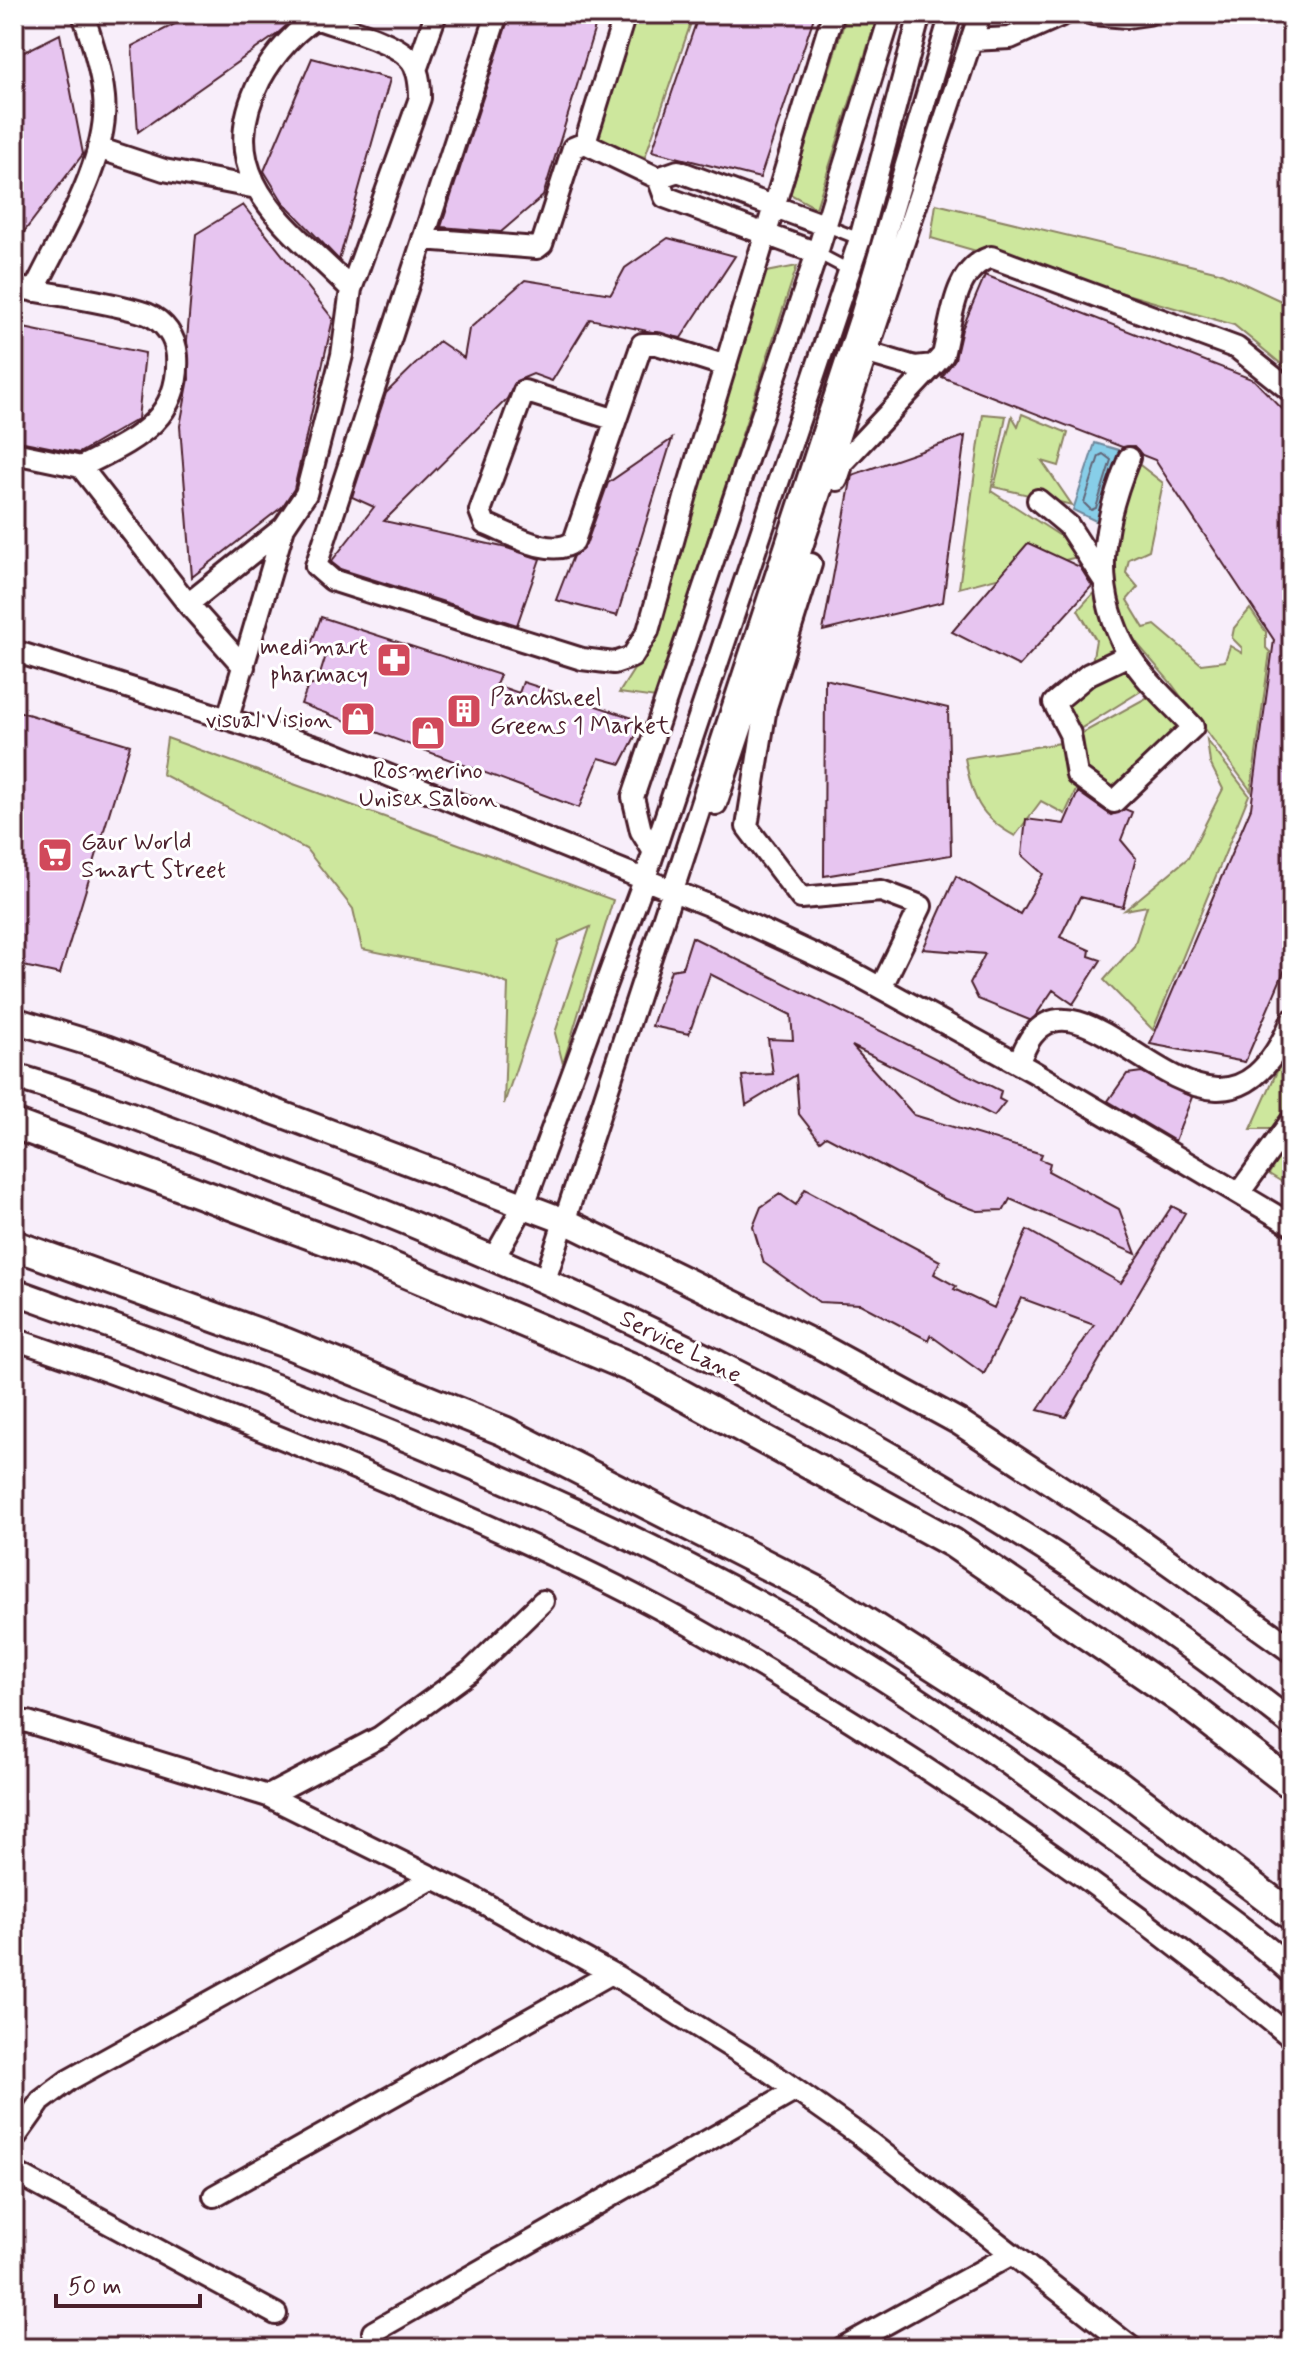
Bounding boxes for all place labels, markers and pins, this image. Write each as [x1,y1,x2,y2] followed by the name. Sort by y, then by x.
[260,632,368,691] place label: medimart pharmacy
[375,641,413,679] pharmacy icon: medimart pharmacy
[490,683,670,742] place label: Panchsheel Greens 1 Market
[445,692,483,730] building icon: Panchsheel Greens 1 Market
[339,700,377,738] shop icon: visual Vision
[205,705,332,736] place label: visual Vision
[409,714,447,752] shop icon: Rosmerino Unisex Saloon
[359,756,498,815] place label: Rosmerino Unisex Saloon
[81,827,226,886] place label: Gaur World Smart Street
[36,836,74,874] supermarket icon: Gaur World Smart Street

